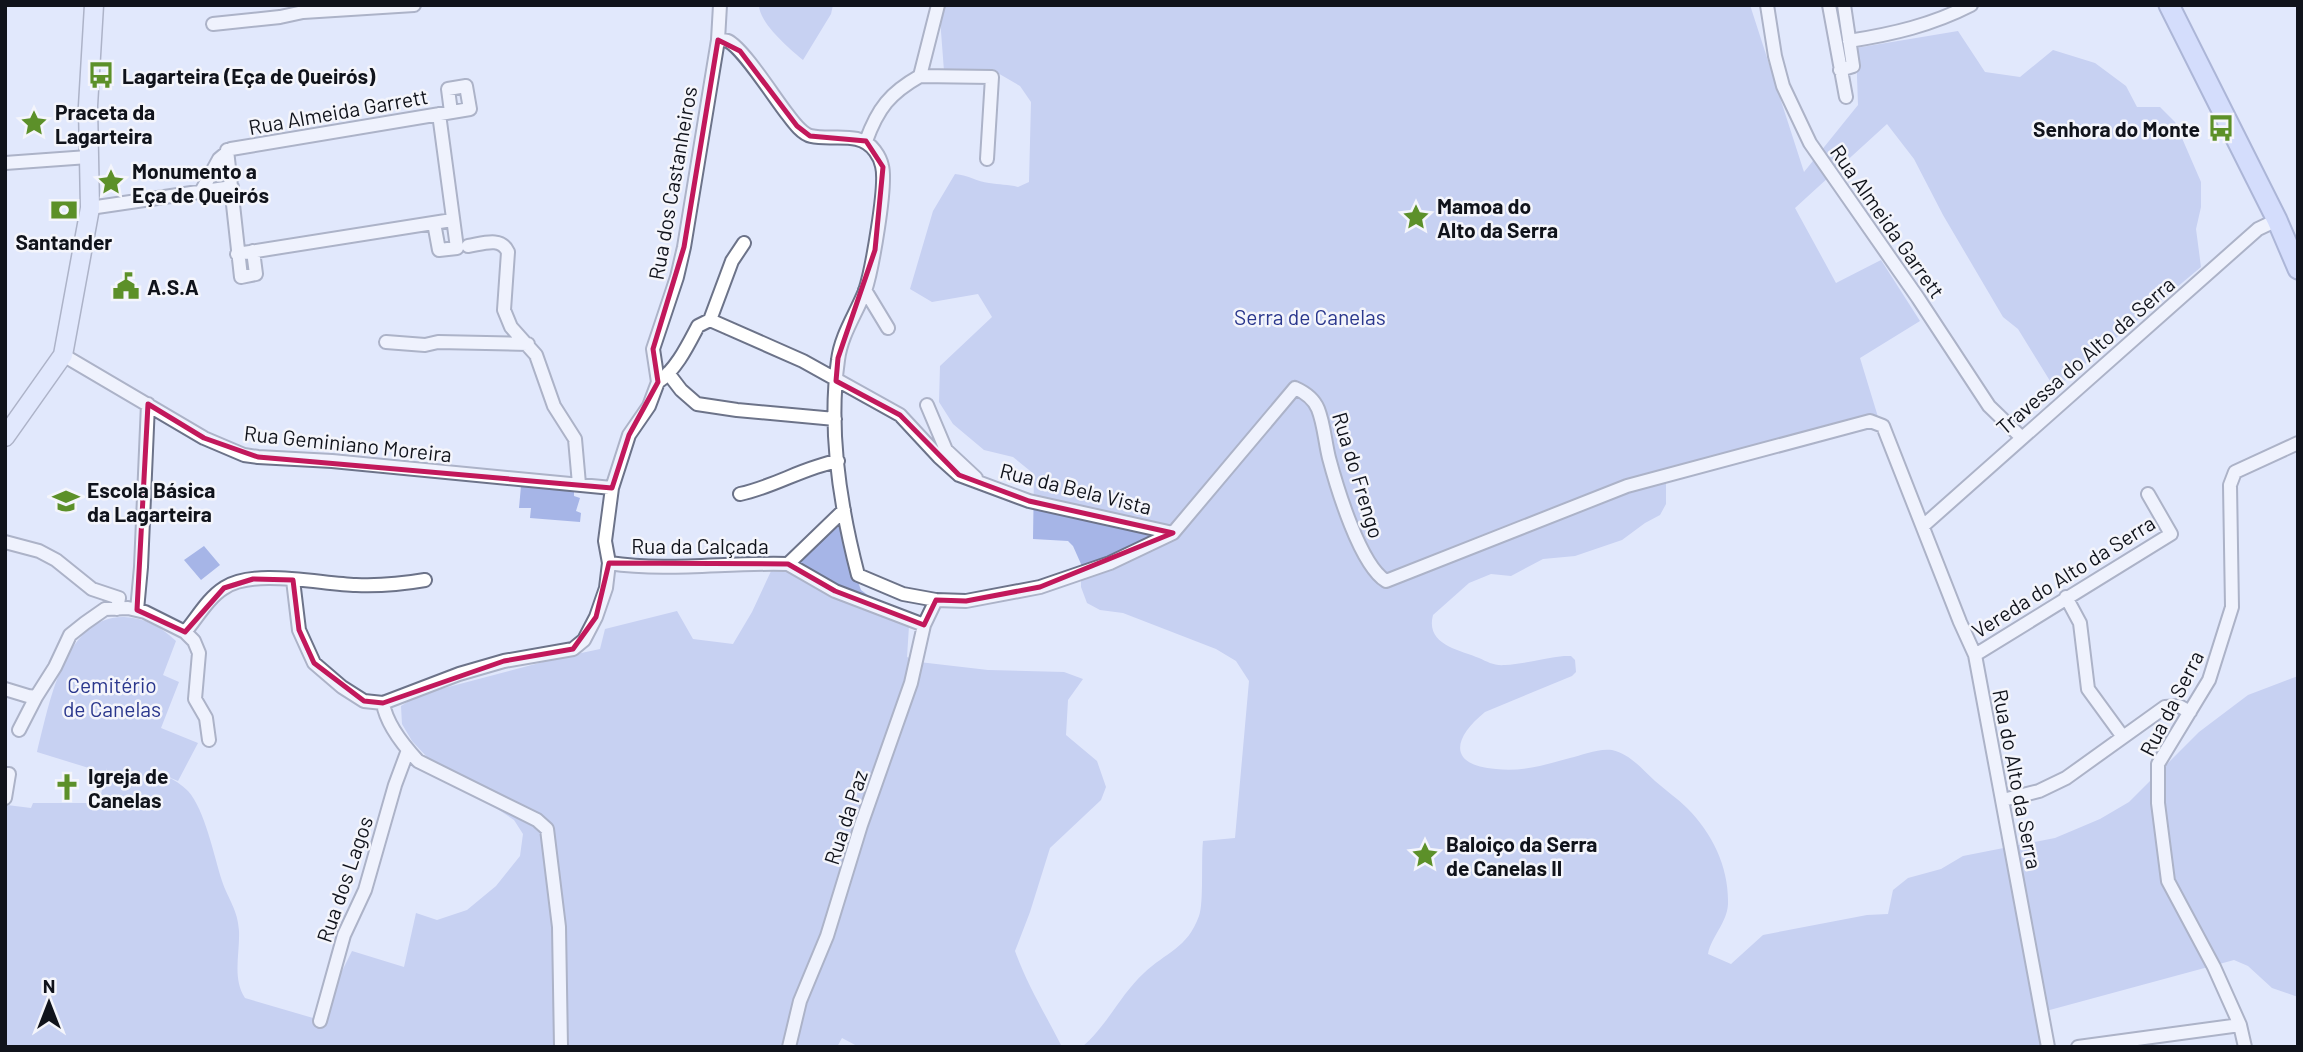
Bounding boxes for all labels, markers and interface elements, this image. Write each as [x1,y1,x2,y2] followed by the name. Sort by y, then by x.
[86,60,116,90] bus stop icon: Lagarteira (Eça de Queirós)
[122,63,376,88] place label: Lagarteira (Eça de Queirós)
[246,83,430,139] street label: Rua Almeida Garrett
[643,84,701,282] street label: Rua dos Castanheiros
[55,99,155,148] place label: Praceta da Lagarteira
[19,108,49,138] place icon: Praceta da Lagarteira
[2206,113,2236,143] bus stop icon: Senhora do Monte
[2033,116,2200,141] place label: Senhora do Monte
[1826,139,1950,303] street label: Rua Almeida Garrett
[132,158,269,207] place label: Monumento a Eça de Queirós
[96,167,126,197] place icon: Monumento a Eça de Queirós
[1437,193,1558,242] place label: Mamoa do Alto da Serra
[49,195,79,225] bank icon: Santander
[1401,202,1431,232] place icon: Mamoa do Alto da Serra
[16,229,112,254] place label: Santander
[111,271,141,301] public building icon: A.S.A
[1991,271,2179,439] street label: Travessa do Alto da Serra
[147,274,199,299] place label: A.S.A
[1234,304,1386,329] park label: Serra de Canelas
[1328,409,1390,541] street label: Rua do Frengo
[243,420,453,466] street label: Rua Geminiano Moreira
[997,457,1155,519] street label: Rua da Bela Vista
[87,477,215,526] place label: Escola Básica da Lagarteira
[51,486,81,516] school or university icon: Escola Básica da Lagarteira
[1967,509,2159,643] street label: Vereda do Alto da Serra
[631,533,769,558] street label: Rua da Calçada
[2134,646,2208,760] street label: Rua da Serra
[63,672,161,721] park label: Cemitério de Canelas
[1988,687,2048,871] street label: Rua do Alto da Serra
[88,763,168,812] place label: Igreja de Canelas
[818,767,872,867] street label: Rua da Paz
[52,772,82,802] church icon: Igreja de Canelas
[311,813,377,945] street label: Rua dos Lagos
[1446,831,1597,880] place label: Baloiço da Serra de Canelas II
[1410,840,1440,870] place icon: Baloiço da Serra de Canelas II
[14,968,84,1038] north arrow
[43,974,55,997] text: N

